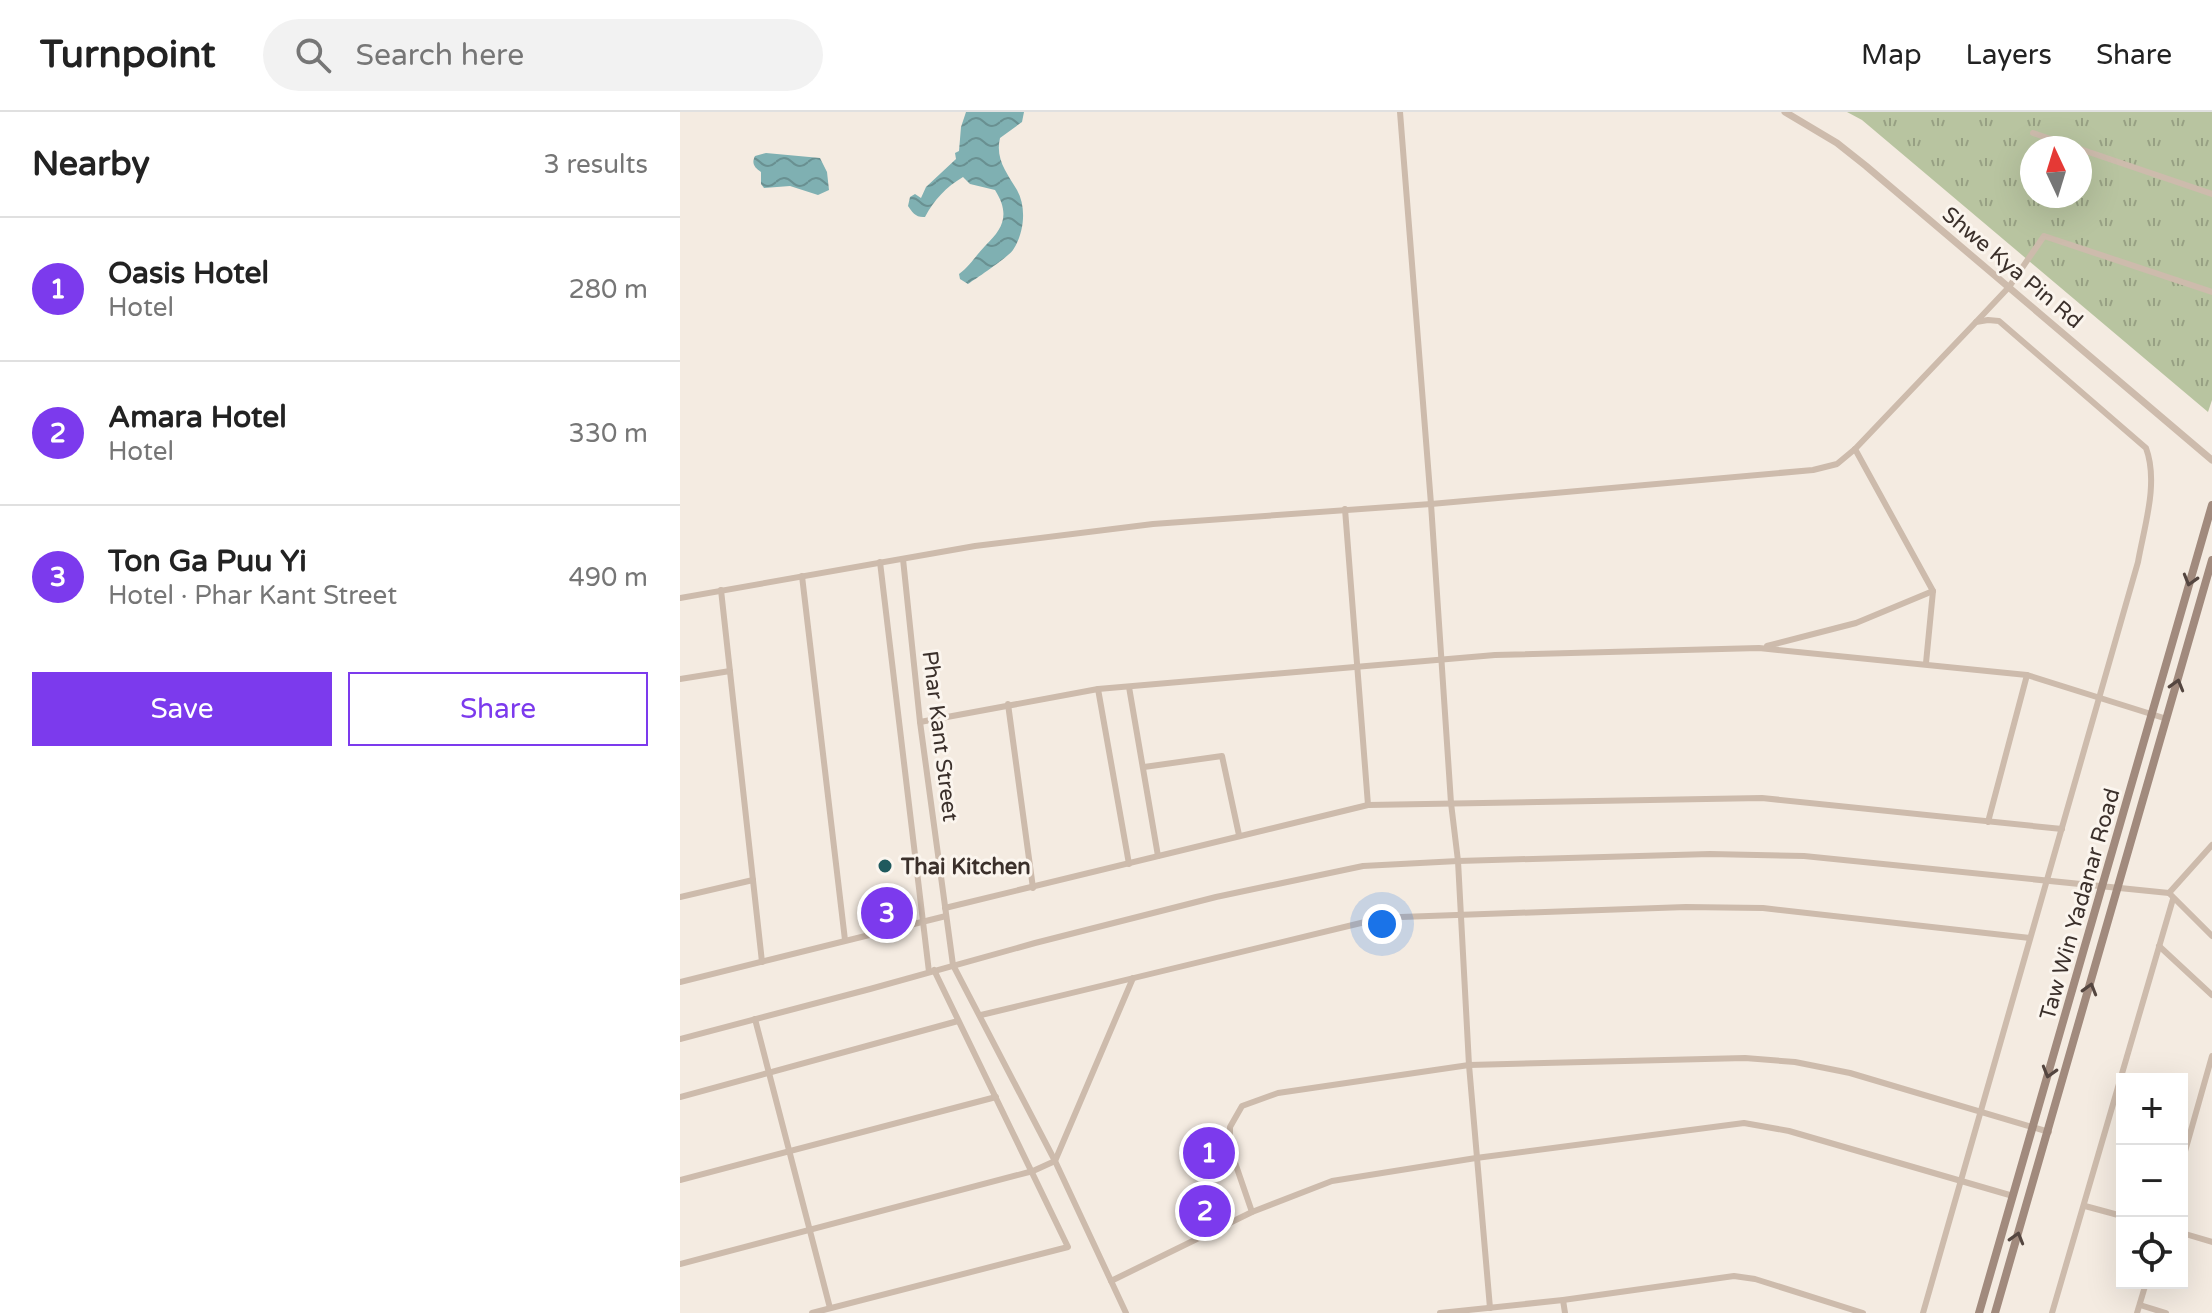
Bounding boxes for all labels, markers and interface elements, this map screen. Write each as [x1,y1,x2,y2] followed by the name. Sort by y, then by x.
[263,19,823,91] search box
[40,32,215,78] text: Turnpoint
[291,33,335,77] icon: search
[355,37,524,74] text: Search here
[1861,38,1922,72] text: Map
[1966,38,2052,72] text: Layers
[2096,38,2172,72] text: Share
[2020,136,2092,208] north arrow
[32,144,150,185] text: Nearby
[543,149,648,180] text: 3 results
[1937,201,2088,334] street label: Shwe Kya Pin Rd
[108,255,269,292] text: Oasis Hotel
[50,274,66,305] text: 1
[568,274,648,305] text: 280 m
[108,292,174,323] text: Hotel
[108,399,287,436] text: Amara Hotel
[50,418,66,449] text: 2
[568,418,648,449] text: 330 m
[108,436,174,467] text: Hotel
[108,543,307,580] text: Ton Ga Puu Yi
[50,562,66,593] text: 3
[568,562,648,593] text: 490 m
[2183,572,2200,586] one-way arrow
[108,580,397,611] text: Hotel · Phar Kant Street
[917,649,963,823] street label: Phar Kant Street
[32,672,332,746] button: Save
[348,672,648,746] button: Share
[2167,678,2184,692] one-way arrow
[2034,786,2125,1023] street label: Taw Win Yadanar Road
[900,854,1031,880] place label: Thai Kitchen
[876,857,894,875] marker: Thai Kitchen
[861,883,913,943] pin: 3
[1362,904,1402,944] your location
[2081,982,2097,996] one-way arrow
[2042,1065,2058,1079] one-way arrow
[2116,1073,2188,1289] map controls
[2116,1073,2188,1145] button: +
[1183,1123,1235,1183] pin: 1
[2116,1145,2188,1217] button: −
[1179,1181,1231,1241] pin: 2
[2116,1217,2188,1289] button: locate
[2008,1232,2024,1246] one-way arrow

